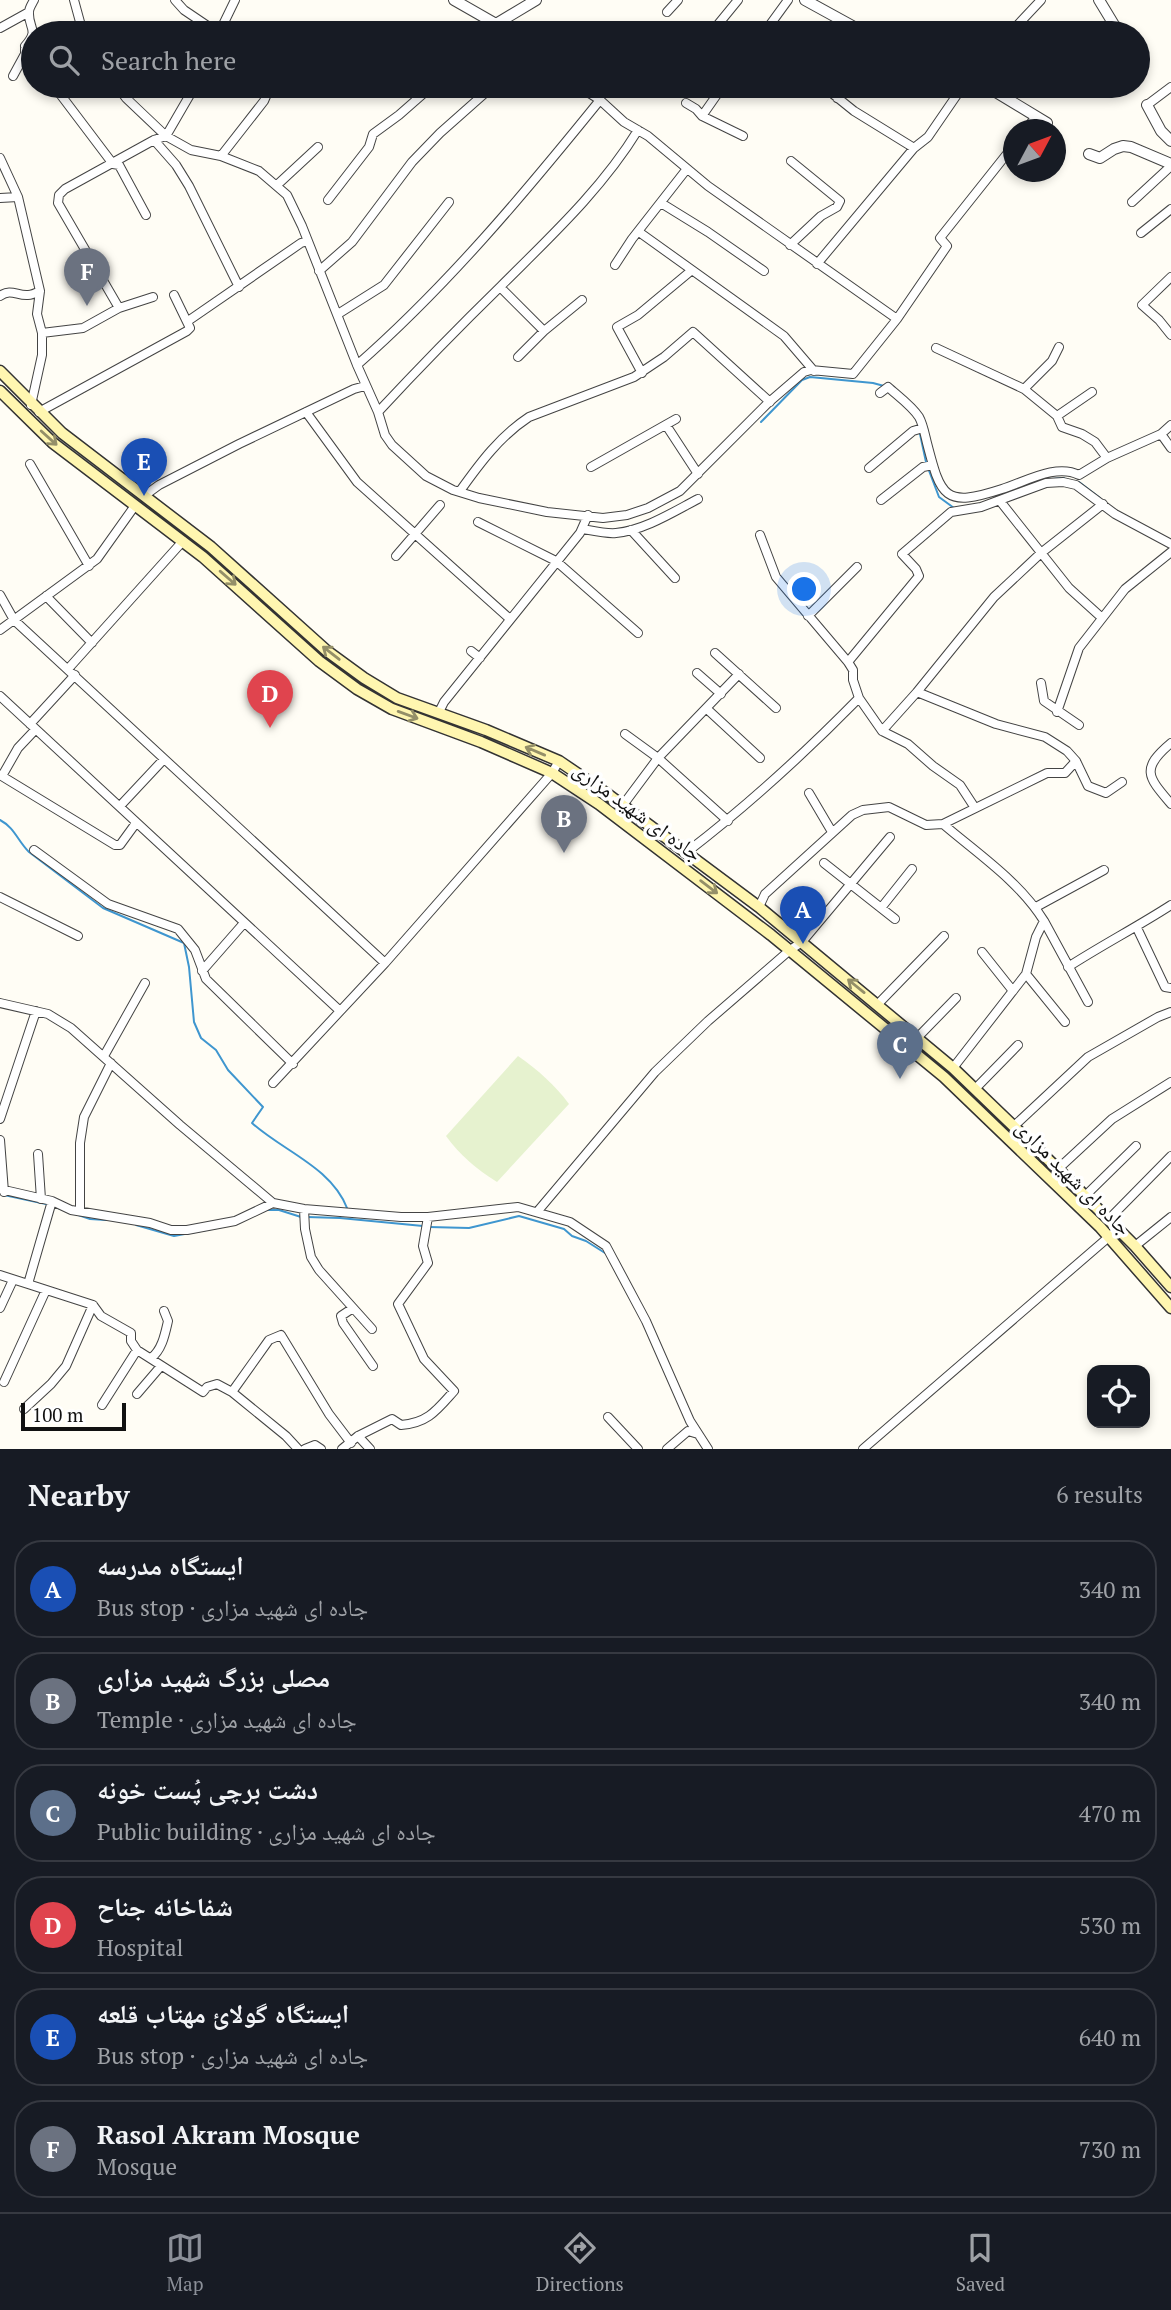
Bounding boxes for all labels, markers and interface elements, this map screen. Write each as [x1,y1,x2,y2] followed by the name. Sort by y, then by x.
[21,21,1150,98] search box
[45,41,83,79] icon: search
[101,43,236,77] text: Search here
[1003,119,1066,182] north arrow
[64,248,110,306] pin: F
[40,430,57,447] one-way arrow
[121,438,167,496] pin: E
[219,570,237,586] one-way arrow
[787,572,821,606] your location
[323,646,341,661] one-way arrow
[247,670,293,728] pin: D
[396,710,418,722] one-way arrow
[525,744,546,757] one-way arrow
[568,755,708,867] street label: جاده ای شهید مزاری
[541,795,587,853] pin: B
[699,880,718,895] one-way arrow
[780,886,826,944] pin: A
[848,979,866,994] one-way arrow
[877,1021,923,1079] pin: C
[1010,1113,1138,1241] street label: جاده ای شهید مزاری
[1087,1365,1150,1428] map controls
[1087,1365,1150,1428] button: locate
[21,1400,126,1432] scale bar
[32,1402,83,1427] text: 100 m
[28,1475,130,1515] text: Nearby
[1056,1479,1143,1510] text: 6 results
[97,1548,244,1582] text: ایستگاه مدرسه
[45,1574,61,1605] text: A
[1079,1574,1141,1605] text: 340 m
[97,1592,368,1623] text: Bus stop · جاده ای شهید مزاری
[97,1660,330,1694] text: مصلی بزرگ شهید مزاری
[46,1686,60,1717] text: B
[1079,1686,1141,1717] text: 340 m
[97,1704,357,1735] text: Temple · جاده ای شهید مزاری
[97,1772,318,1806] text: دشت برچی پُست خونه
[46,1798,61,1829] text: C
[1079,1798,1141,1829] text: 470 m
[97,1816,436,1847] text: Public building · جاده ای شهید مزاری
[97,1889,233,1923] text: شفاخانه جناح
[45,1910,61,1941] text: D
[1079,1910,1141,1941] text: 530 m
[97,1932,183,1963] text: Hospital
[97,1996,349,2030] text: ایستگاه گولائ مهتاب قلعه
[46,2022,60,2053] text: E
[1079,2022,1141,2053] text: 640 m
[97,2040,368,2071] text: Bus stop · جاده ای شهید مزاری
[97,2117,360,2151] text: Rasol Akram Mosque
[46,2134,60,2165] text: F
[1079,2134,1141,2165] text: 730 m
[97,2151,177,2182] text: Mosque
[166,2229,204,2296] tab: Map
[536,2229,624,2296] tab: Directions
[956,2229,1005,2296] tab: Saved

